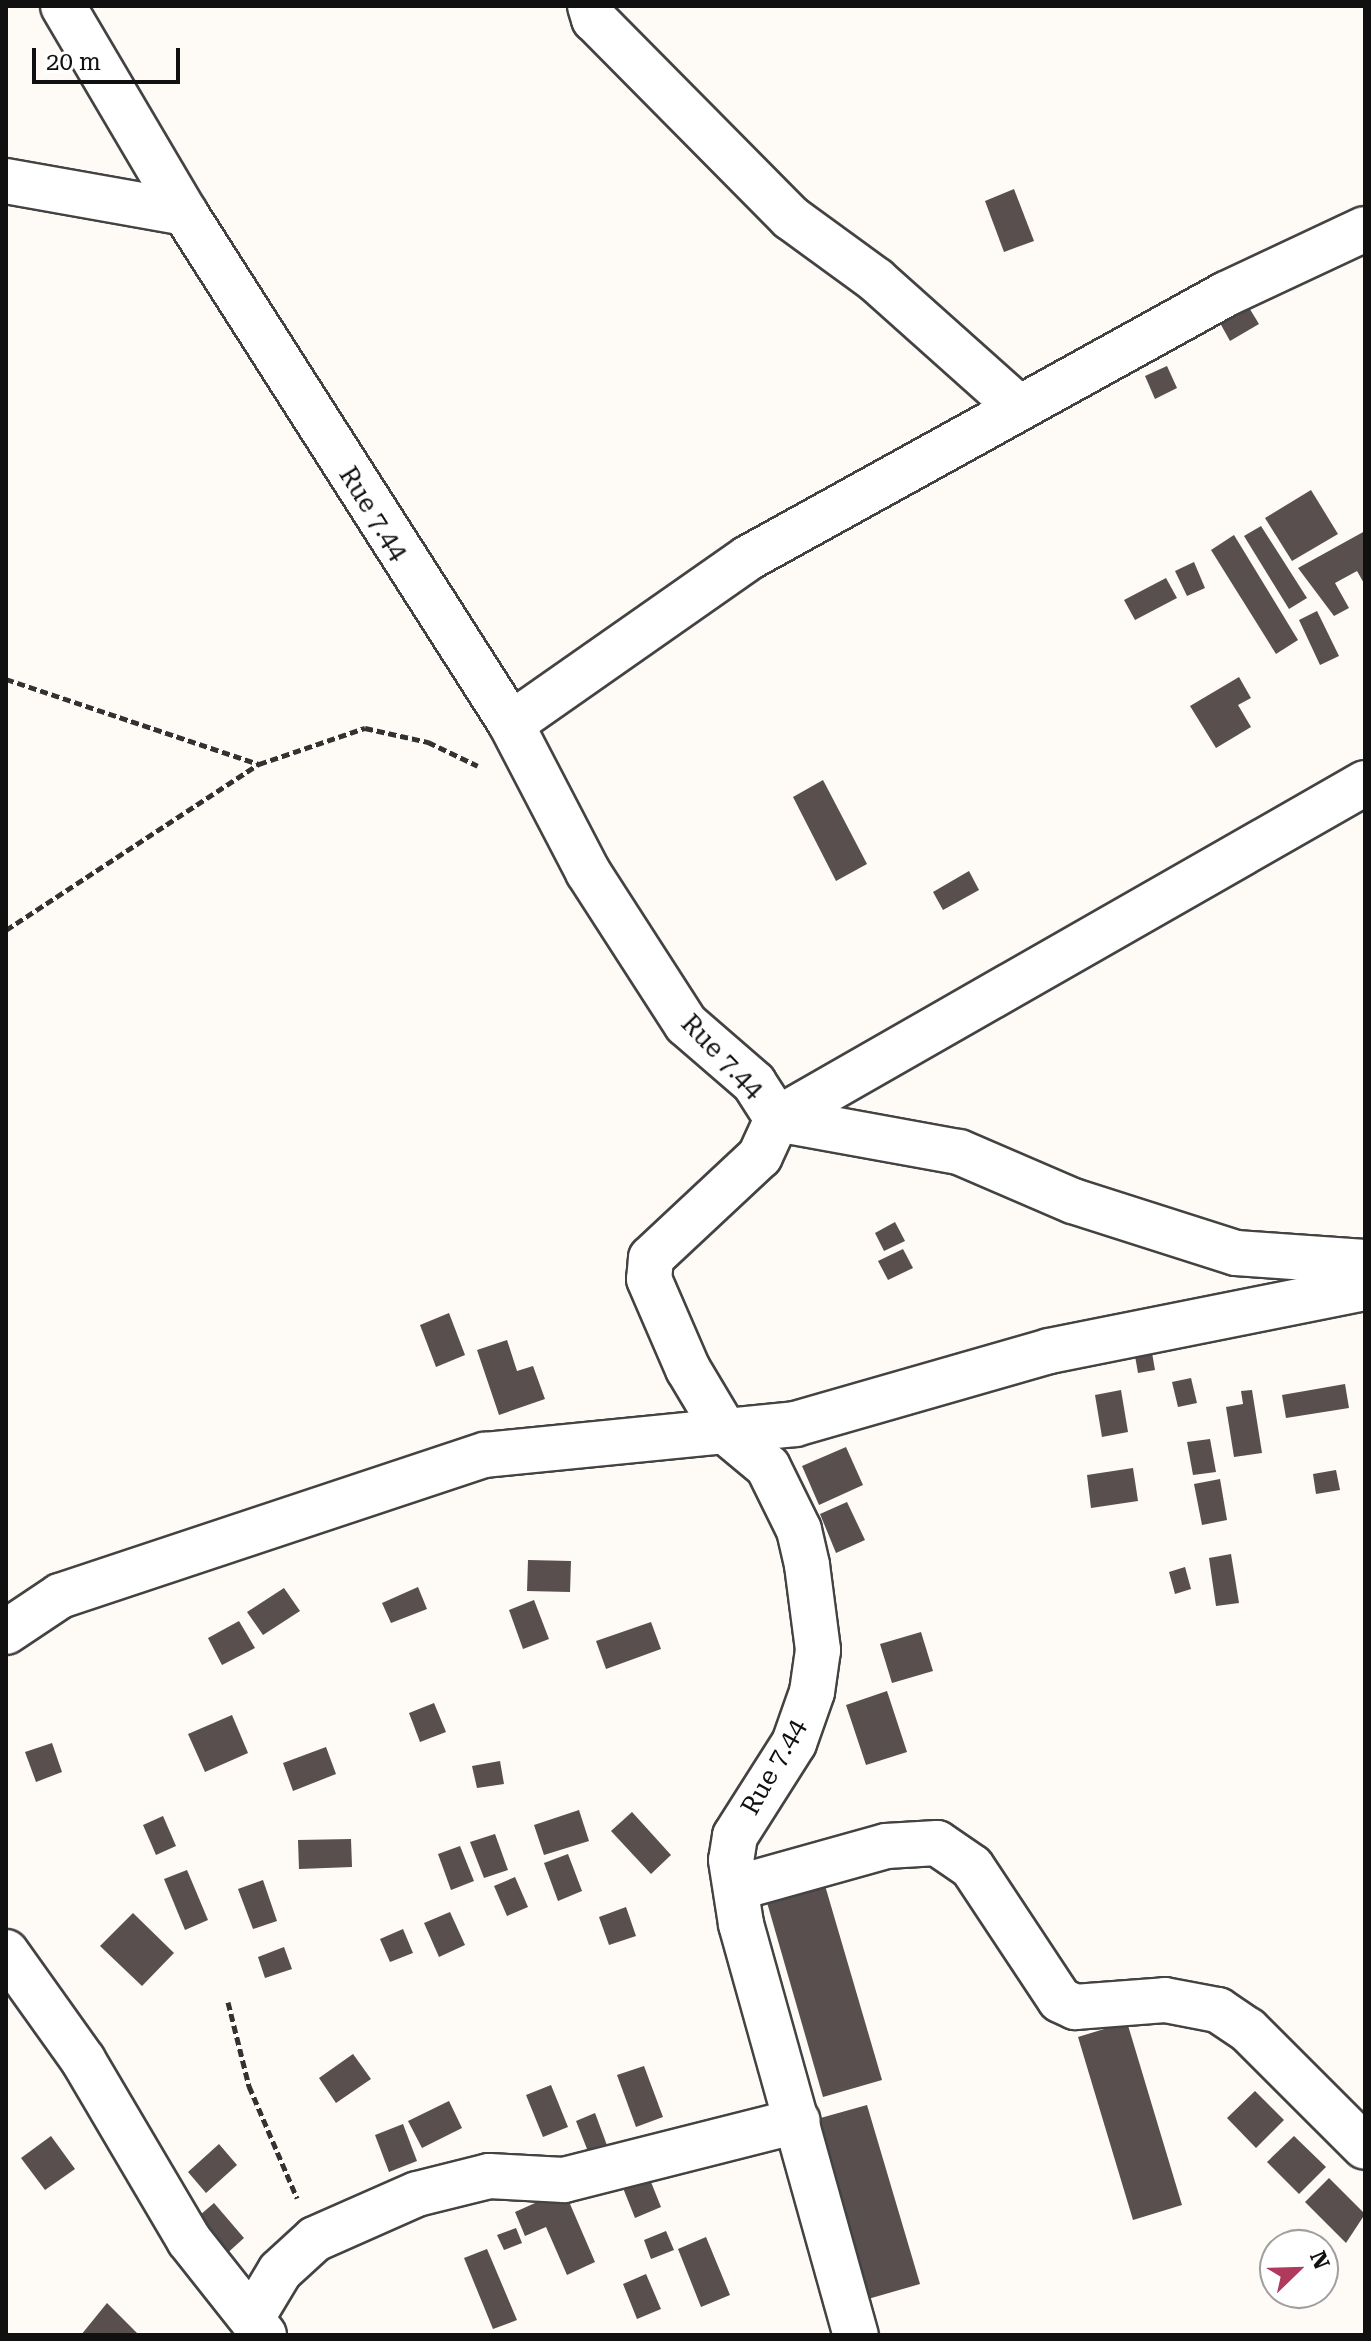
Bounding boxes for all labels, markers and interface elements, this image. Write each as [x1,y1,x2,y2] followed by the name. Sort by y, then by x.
[36,32,184,82] scale bar
[46,48,101,76] text: 20 m
[332,461,414,567] street label: Rue 7.44
[674,1008,770,1106] street label: Rue 7.44
[735,1714,813,1820] street label: Rue 7.44
[1259,2229,1339,2309] north arrow
[1305,2248,1335,2273] text: N

